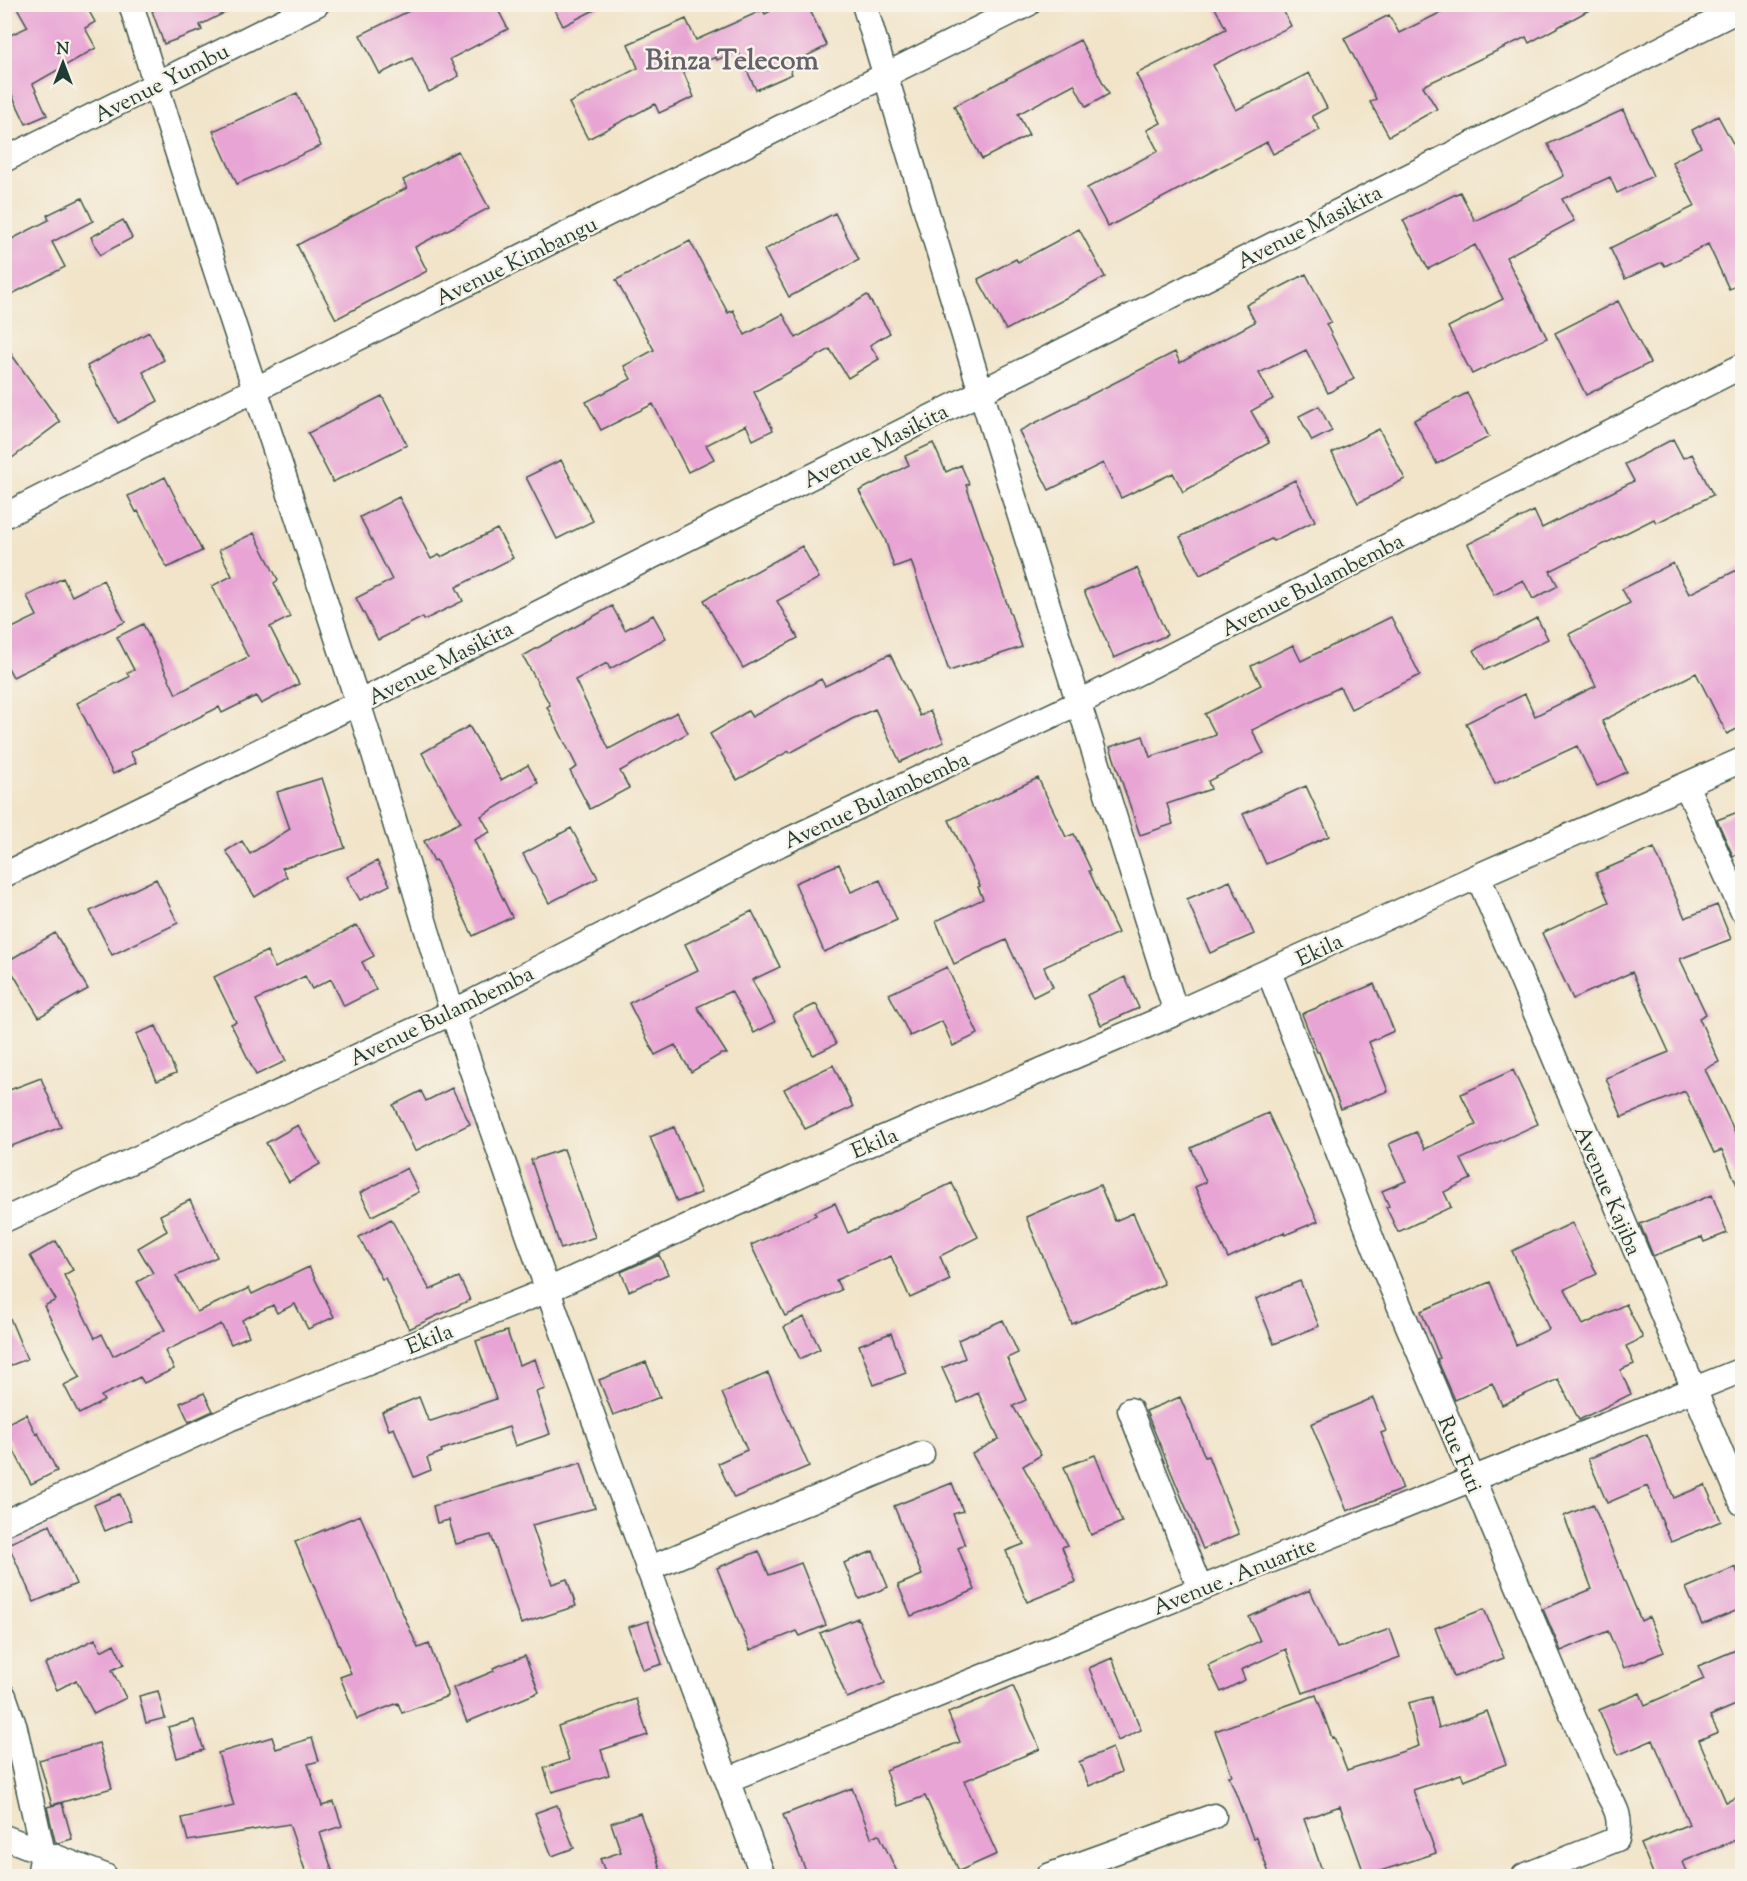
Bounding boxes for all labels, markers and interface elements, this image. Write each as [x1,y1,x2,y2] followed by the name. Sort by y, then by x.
[33,33,93,93] north arrow
[89,37,236,132] street label: Avenue Yumbu
[57,39,70,62] text: N
[645,42,820,82] district label: Binza Telecom
[1232,178,1389,279] street label: Avenue Masikita
[431,209,604,316] street label: Avenue Kimbangu
[798,397,955,498] street label: Avenue Masikita
[1216,527,1410,647] street label: Avenue Bulambemba
[363,614,520,715] street label: Avenue Masikita
[779,745,975,859] street label: Avenue Bulambemba
[1292,927,1349,976] street label: Ekila
[345,959,540,1076] street label: Avenue Bulambemba
[847,1121,904,1169] street label: Ekila
[1564,1121,1648,1261] street label: Avenue Kajiba
[402,1317,458,1365] street label: Ekila
[1428,1412,1489,1499] street label: Rue Futi
[1149,1530,1322,1625] street label: Avenue . Anuarite

